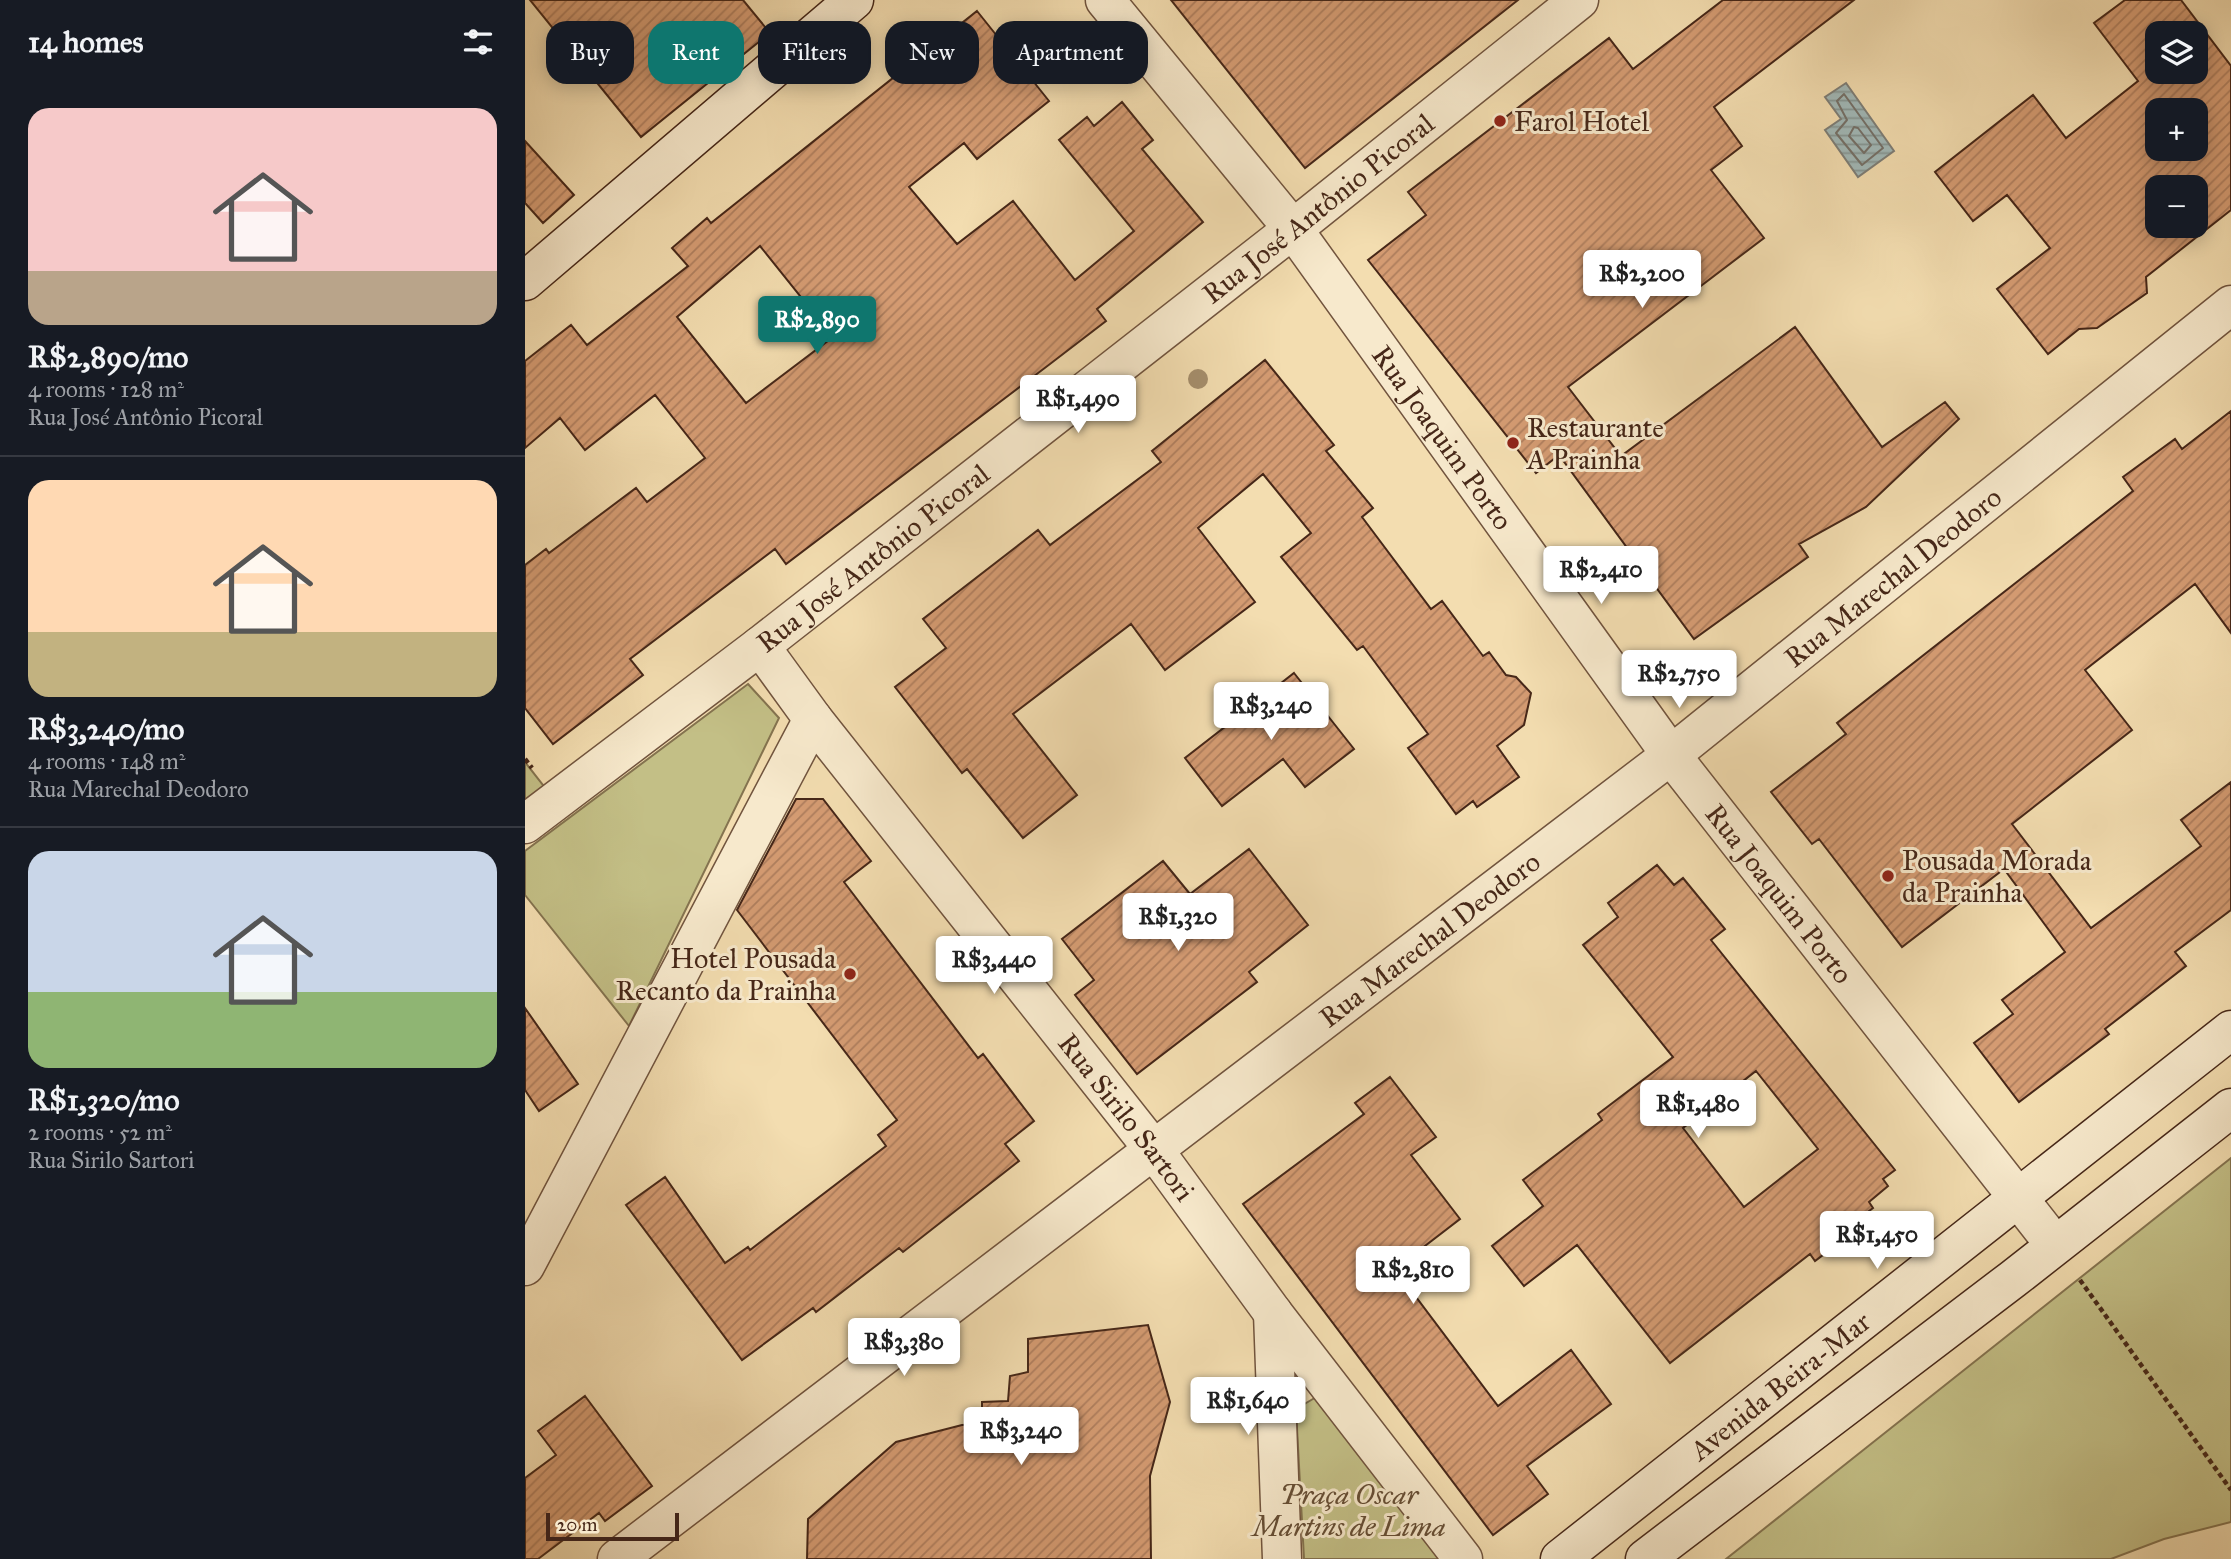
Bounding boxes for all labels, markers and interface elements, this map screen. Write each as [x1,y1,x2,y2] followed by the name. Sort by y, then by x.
[546,21,634,84] chip: Buy
[648,21,744,84] chip: Rent
[758,21,871,84] chip: Filters
[885,21,979,84] chip: New
[993,21,1148,84] chip: Apartment
[2145,21,2208,238] map controls
[2145,21,2208,84] button: layers
[459,23,497,61] icon: filters
[28,24,143,60] text: 14 homes
[2145,98,2208,161] button: +
[1514,104,1649,139] place label: Farol Hotel
[1195,106,1442,311] street label: Rua José Antônio Picoral
[1492,113,1508,129] marker: Farol Hotel
[200,154,326,280] icon: home
[2145,175,2208,238] button: −
[1577,250,1707,310] pin: R$2,200
[1599,259,1685,287] text: R$2,200
[752,296,882,356] pin: R$2,890
[774,305,860,333] text: R$2,890
[28,339,188,375] text: R$2,890/mo
[1364,339,1521,537] street label: Rua Joaquim Porto
[28,375,184,403] text: 4 rooms · 128 m²
[1013,376,1143,435] pin: R$1,490
[1036,384,1120,412] text: R$1,490
[28,403,263,431] text: Rua José Antônio Picoral
[1526,410,1664,477] place label: Restaurante A Prainha
[1505,435,1521,451] marker: Restaurante A Prainha
[750,456,997,660] street label: Rua José Antônio Picoral
[1777,479,2009,675] street label: Rua Marechal Deodoro
[200,526,326,652] icon: home
[1536,546,1666,606] pin: R$2,410
[1559,555,1643,583] text: R$2,410
[1614,650,1744,710] pin: R$2,750
[1638,659,1720,687] text: R$2,750
[1206,682,1336,742] pin: R$3,240
[1230,691,1312,719] text: R$3,240
[28,711,184,747] text: R$3,240/mo
[28,747,185,775] text: 4 rooms · 148 m²
[28,775,249,803] text: Rua Marechal Deodoro
[1698,797,1861,991] street label: Rua Joaquim Porto
[1902,843,2092,910] place label: Pousada Morada da Prainha
[1312,844,1547,1035] street label: Rua Marechal Deodoro
[1880,868,1896,884] marker: Pousada Morada da Prainha
[1113,894,1243,953] pin: R$1,320
[200,897,326,1023] icon: home
[1139,902,1217,930] text: R$1,320
[929,936,1059,996] pin: R$3,440
[616,941,836,1008] place label: Hotel Pousada Recanto da Prainha
[952,945,1036,973] text: R$3,440
[842,966,858,982] marker: Hotel Pousada Recanto da Prainha
[1050,1026,1202,1208] street label: Rua Sirilo Sartori
[1633,1080,1763,1140] pin: R$1,480
[28,1082,179,1118] text: R$1,320/mo
[1656,1089,1740,1117] text: R$1,480
[28,1118,172,1146] text: 2 rooms · 52 m²
[28,1146,195,1174] text: Rua Sirilo Sartori
[1812,1212,1942,1271] pin: R$1,450
[1836,1220,1918,1248] text: R$1,450
[1348,1246,1478,1306] pin: R$2,810
[1372,1255,1454,1283] text: R$2,810
[1682,1304,1878,1469] street label: Avenida Beira-Mar
[839,1318,969,1378] pin: R$3,380
[864,1327,944,1355] text: R$3,380
[1183,1378,1313,1437] pin: R$1,640
[1206,1386,1290,1414] text: R$1,640
[956,1408,1086,1467] pin: R$3,240
[980,1416,1062,1444] text: R$3,240
[1249,1477,1446,1544] park label: Praça Oscar Martins de Lima
[546,1510,679,1542] scale bar
[557,1513,598,1536] text: 20 m

